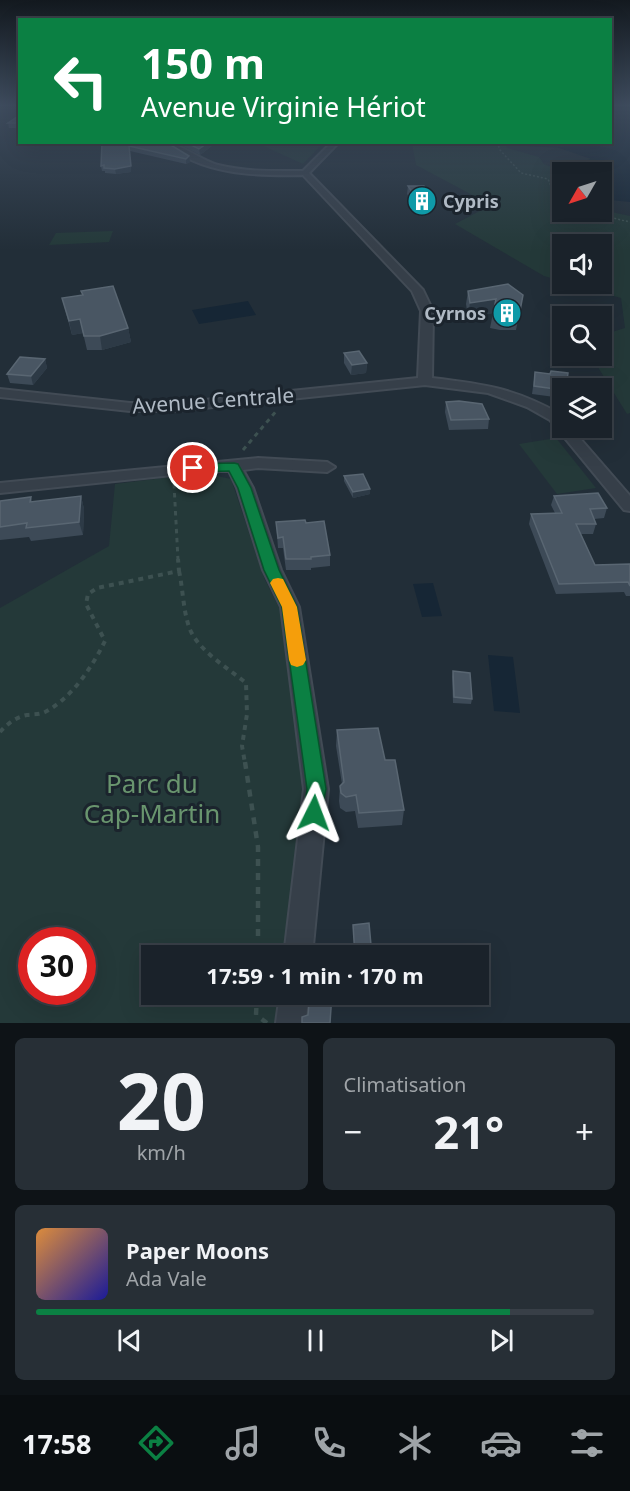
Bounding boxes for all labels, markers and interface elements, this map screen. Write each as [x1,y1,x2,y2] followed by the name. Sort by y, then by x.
[141,34,265,91] text: 150 m
[42,42,120,120] icon: left
[141,88,426,125] text: Avenue Virginie Hériot
[552,162,612,222] north arrow
[552,162,612,438] map controls
[406,185,438,217] building icon: Cypris
[443,189,499,213] place label: Cypris
[552,234,612,294] button: sound
[491,297,523,329] building icon: Cyrnos
[424,301,486,325] place label: Cyrnos
[552,306,612,366] button: search
[552,378,612,438] button: layers
[131,380,295,420] street label: Avenue Centrale
[167,442,218,493] pin
[176,451,209,484] icon: arrive
[84,765,220,831] park label: Parc du Cap-Martin
[282,781,346,845] position arrow
[18,927,96,1005] speed limit sign: 30
[206,960,424,990] text: 17:59 · 1 min · 170 m
[117,1047,206,1153] text: 20
[344,1071,466,1098] text: Climatisation
[433,1101,504,1162] text: 21°
[344,1109,362,1154] text: −
[575,1109,594,1154] text: +
[137,1139,186,1166] text: km/h
[126,1235,269,1265] text: Paper Moons
[126,1265,207,1292] text: Ada Vale
[113,1324,146,1357] icon: previous
[299,1324,332,1357] icon: pause
[485,1324,518,1357] icon: next
[135,1422,177,1464] icon: directions
[222,1422,264,1464] icon: music
[308,1422,350,1464] icon: phone
[394,1422,436,1464] icon: climate
[480,1422,522,1464] icon: car
[566,1422,608,1464] icon: filters
[22,1425,91,1462] text: 17:58

